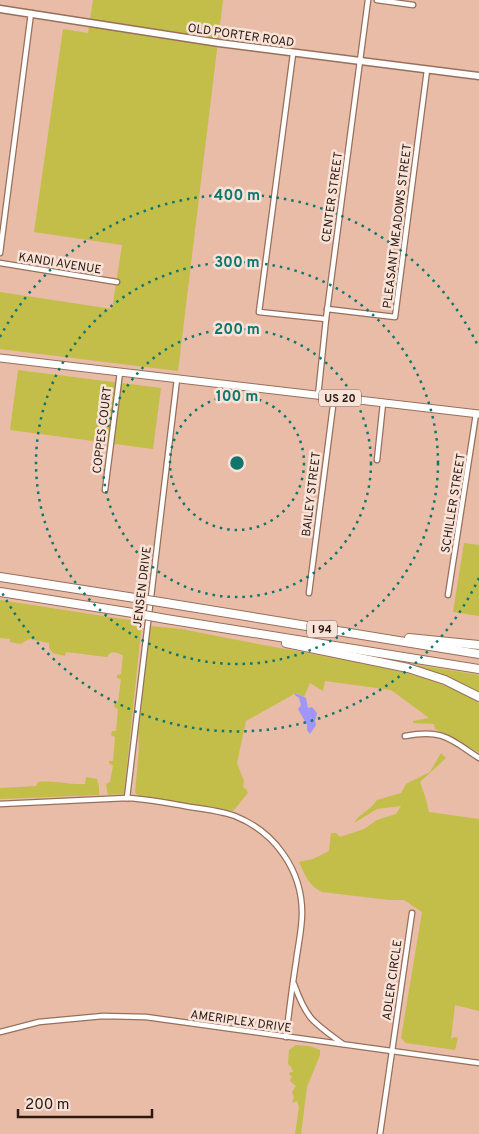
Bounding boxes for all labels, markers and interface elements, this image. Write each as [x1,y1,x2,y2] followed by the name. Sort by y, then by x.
[186,21,295,51] street label: OLD PORTER ROAD
[380,143,416,310] street label: PLEASANT MEADOWS STREET
[319,151,347,243] street label: CENTER STREET
[214,187,260,206] text: 400 m
[17,250,102,278] street label: KANDI AVENUE
[214,254,260,273] text: 300 m
[214,321,260,340] text: 200 m
[90,386,116,475] street label: COPPES COURT
[216,388,258,407] text: 100 m
[319,389,361,406] road number: US 20
[299,451,325,538] street label: BAILEY STREET
[438,452,470,554] street label: SCHILLER STREET
[228,454,246,472] centre of rings
[130,545,156,629] street label: JENSEN DRIVE
[307,620,337,638] road number: I 94
[379,939,407,1021] street label: ADLER CIRCLE
[189,1007,292,1037] street label: AMERIPLEX DRIVE
[18,1086,151,1118] scale bar
[25,1096,70,1115] text: 200 m

